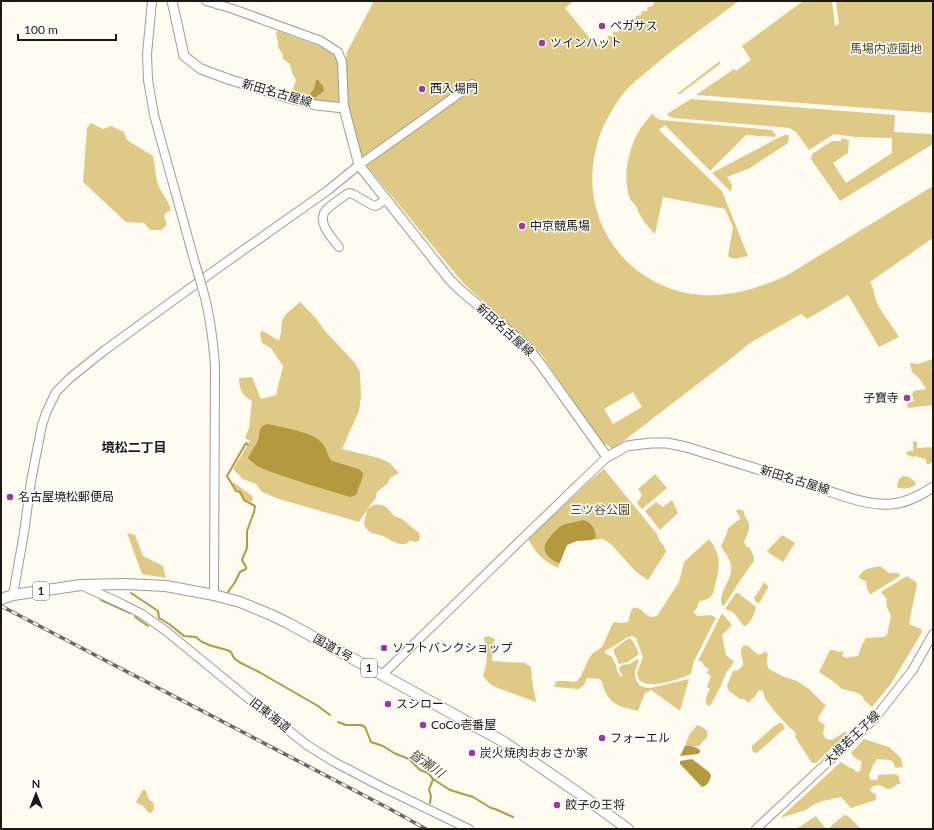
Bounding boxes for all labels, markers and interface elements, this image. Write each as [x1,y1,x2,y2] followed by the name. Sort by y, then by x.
[18,16,116,42] scale bar
[610,18,658,33] place label: ペガサス
[597,21,607,31] marker: ペガサス
[24,22,58,37] text: 100 m
[550,35,622,50] place label: ツインハット
[537,38,547,48] marker: ツインハット
[850,41,922,56] park label: 馬場内遊園地
[240,75,314,110] street label: 新田名古屋線
[430,81,478,96] place label: 西入場門
[417,84,427,94] marker: 西入場門
[530,218,590,233] place label: 中京競馬場
[517,221,527,231] marker: 中京競馬場
[474,300,537,359] street label: 新田名古屋線
[863,390,899,405] place label: 子寶寺
[902,393,912,403] marker: 子寶寺
[101,439,167,455] district label: 境松二丁目
[759,462,832,497] street label: 新田名古屋線
[18,489,114,504] place label: 名古屋境松郵便局
[5,492,15,502] marker: 名古屋境松郵便局
[570,502,630,517] park label: 三ツ谷公園
[33,582,49,600] road number: 1
[311,631,356,665] street label: 国道1号
[392,640,513,655] place label: ソフトバンクショップ
[379,643,389,653] marker: ソフトバンクショップ
[361,659,377,677] road number: 1
[247,694,294,735] street label: 旧東海道
[396,696,444,711] place label: スシロー
[383,699,393,709] marker: スシロー
[821,707,883,768] street label: 大根若王子線
[431,717,496,732] place label: CoCo壱番屋
[418,720,428,730] marker: CoCo壱番屋
[610,730,670,745] place label: フォーエル
[597,733,607,743] marker: フォーエル
[406,745,449,782] water label: 皆瀬川
[480,745,588,760] place label: 炭火焼肉おおさか家
[467,748,477,758] marker: 炭火焼肉おおさか家
[16,774,56,814] north arrow
[32,777,40,790] text: N
[565,797,625,812] place label: 餃子の王将
[552,800,562,810] marker: 餃子の王将

